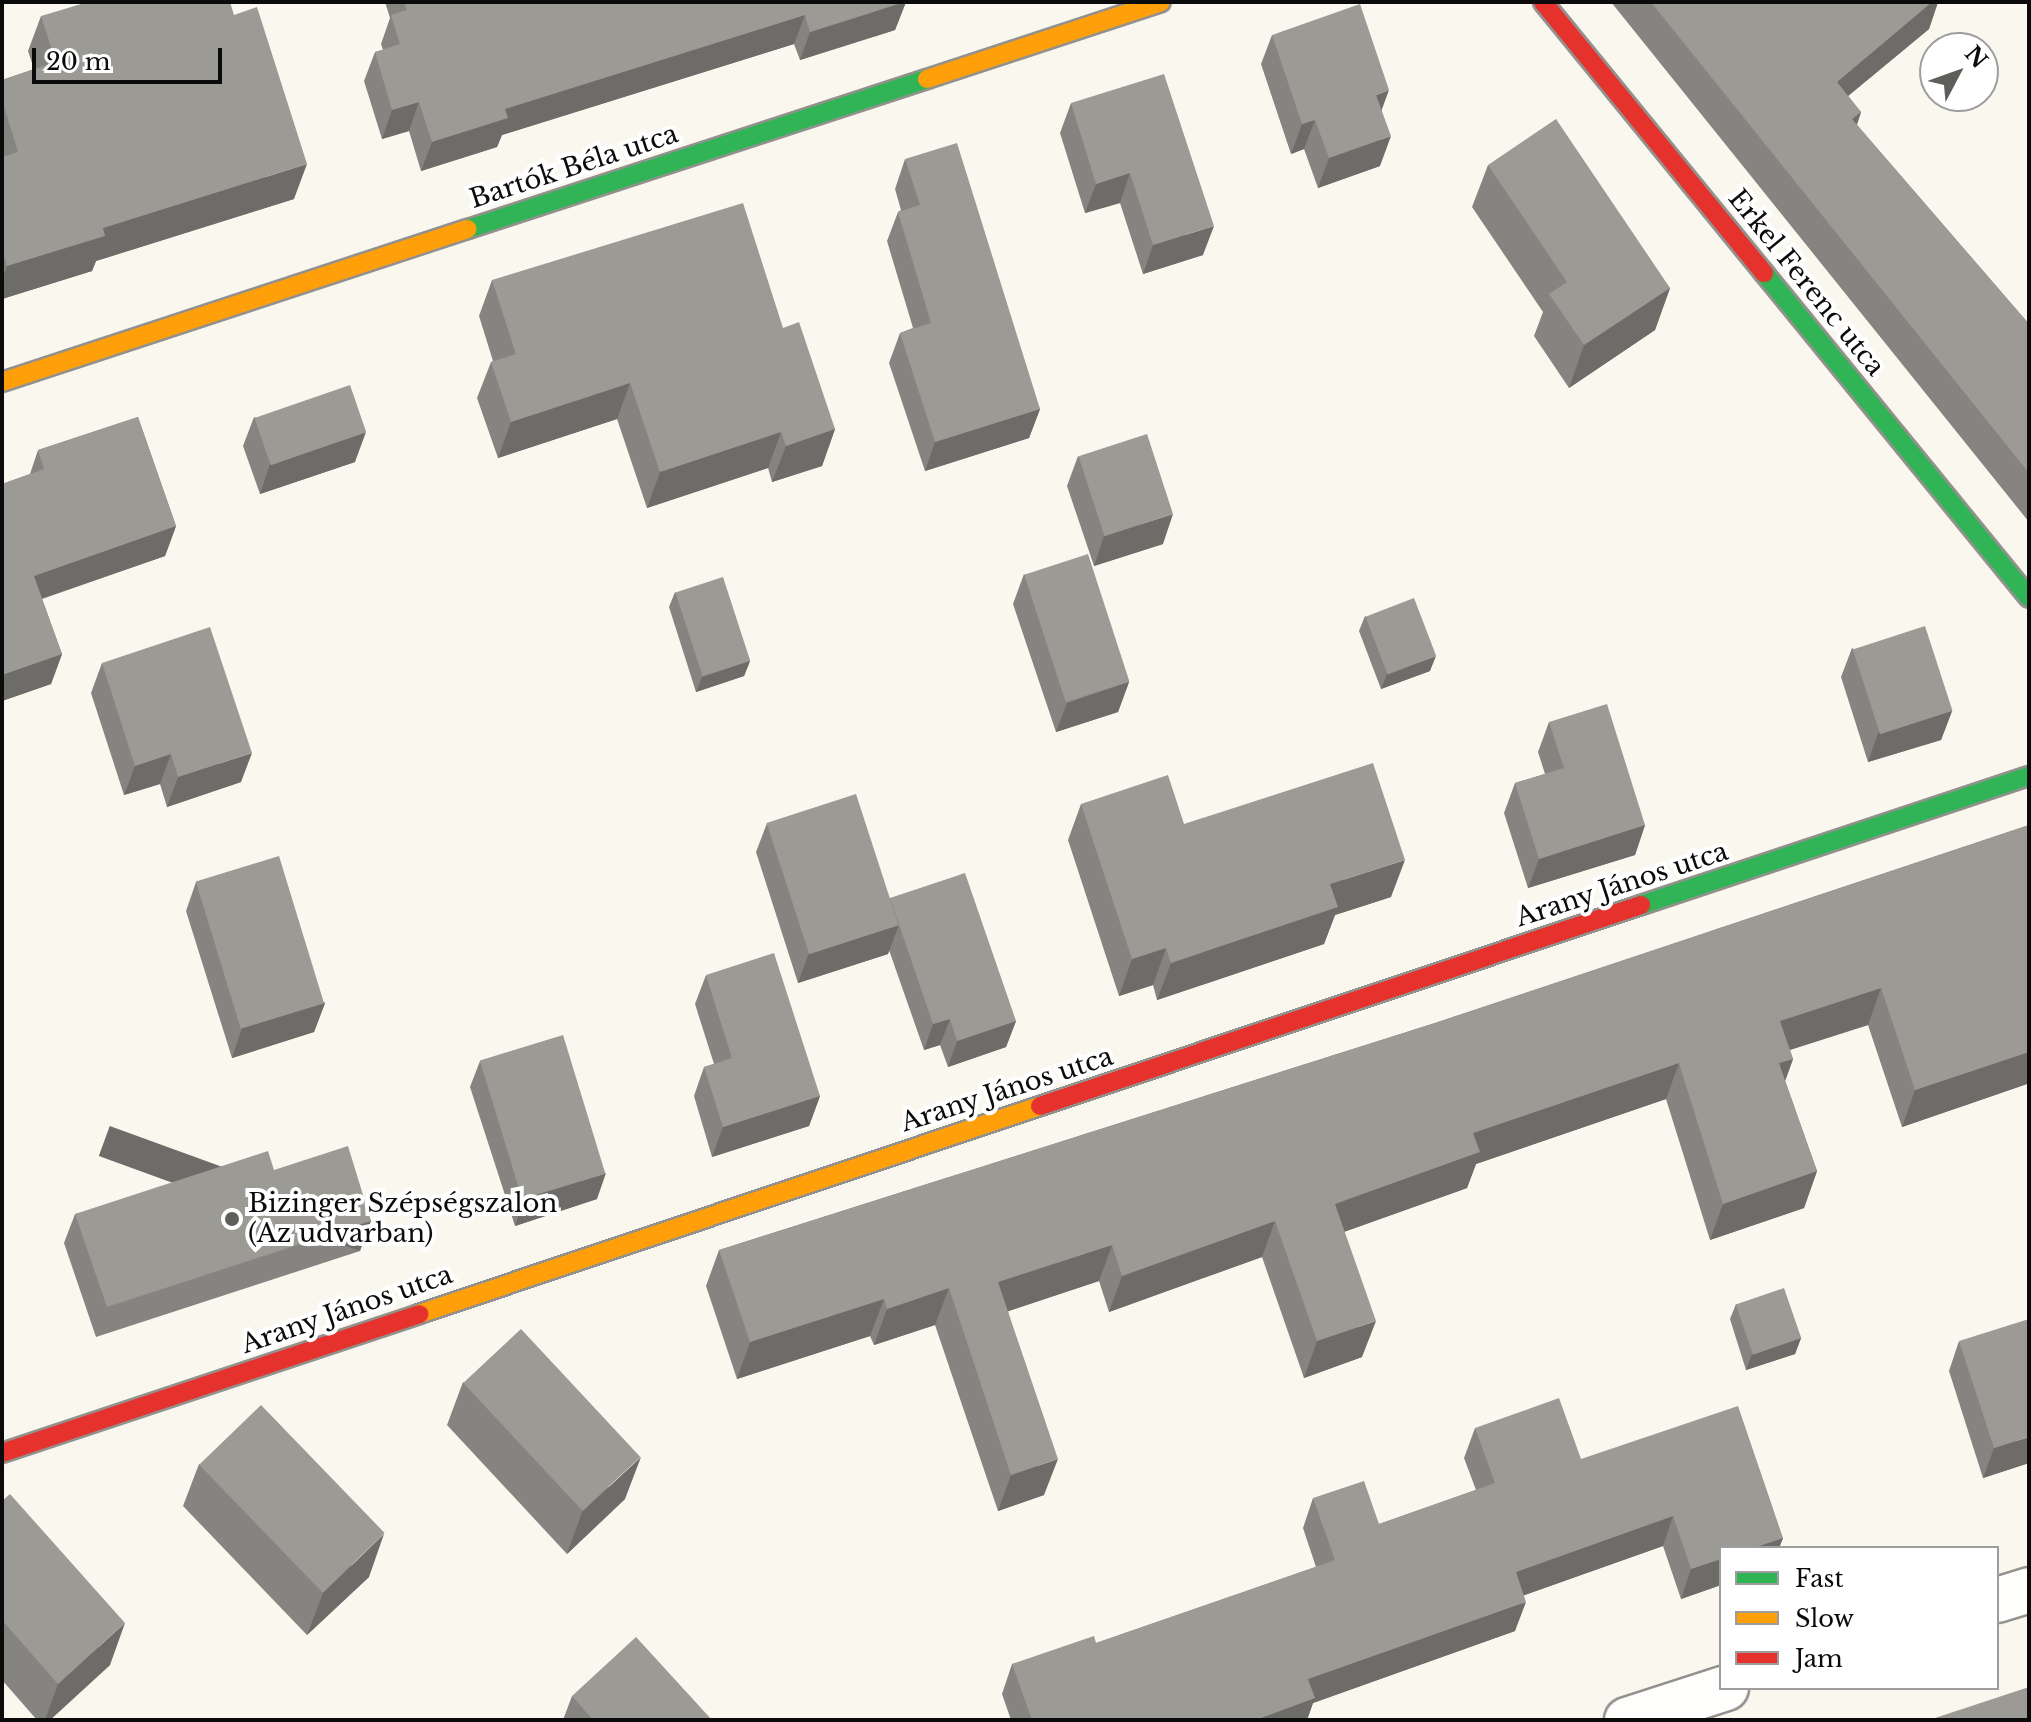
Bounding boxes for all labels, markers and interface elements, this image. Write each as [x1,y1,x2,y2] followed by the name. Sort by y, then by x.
[36,32,226,82] scale bar
[1919,32,1999,112] north arrow
[1959,41,1993,74] text: N
[46,47,111,76] text: 20 m
[466,119,682,215] street label: Bartók Béla utca
[1721,184,1891,382] street label: Erkel Ferenc utca
[1512,836,1732,934] street label: Arany János utca
[897,1041,1117,1139] street label: Arany János utca
[248,1188,558,1250] place label: Bizinger Szépségszalon (Az udvarban)
[223,1210,241,1228] marker: Bizinger Szépségszalon (Az udvarban)
[237,1259,457,1361] street label: Arany János utca
[1719,1546,1999,1690] legend
[1795,1564,1843,1593] text: Fast
[1795,1604,1854,1633] text: Slow
[1795,1644,1843,1673] text: Jam

